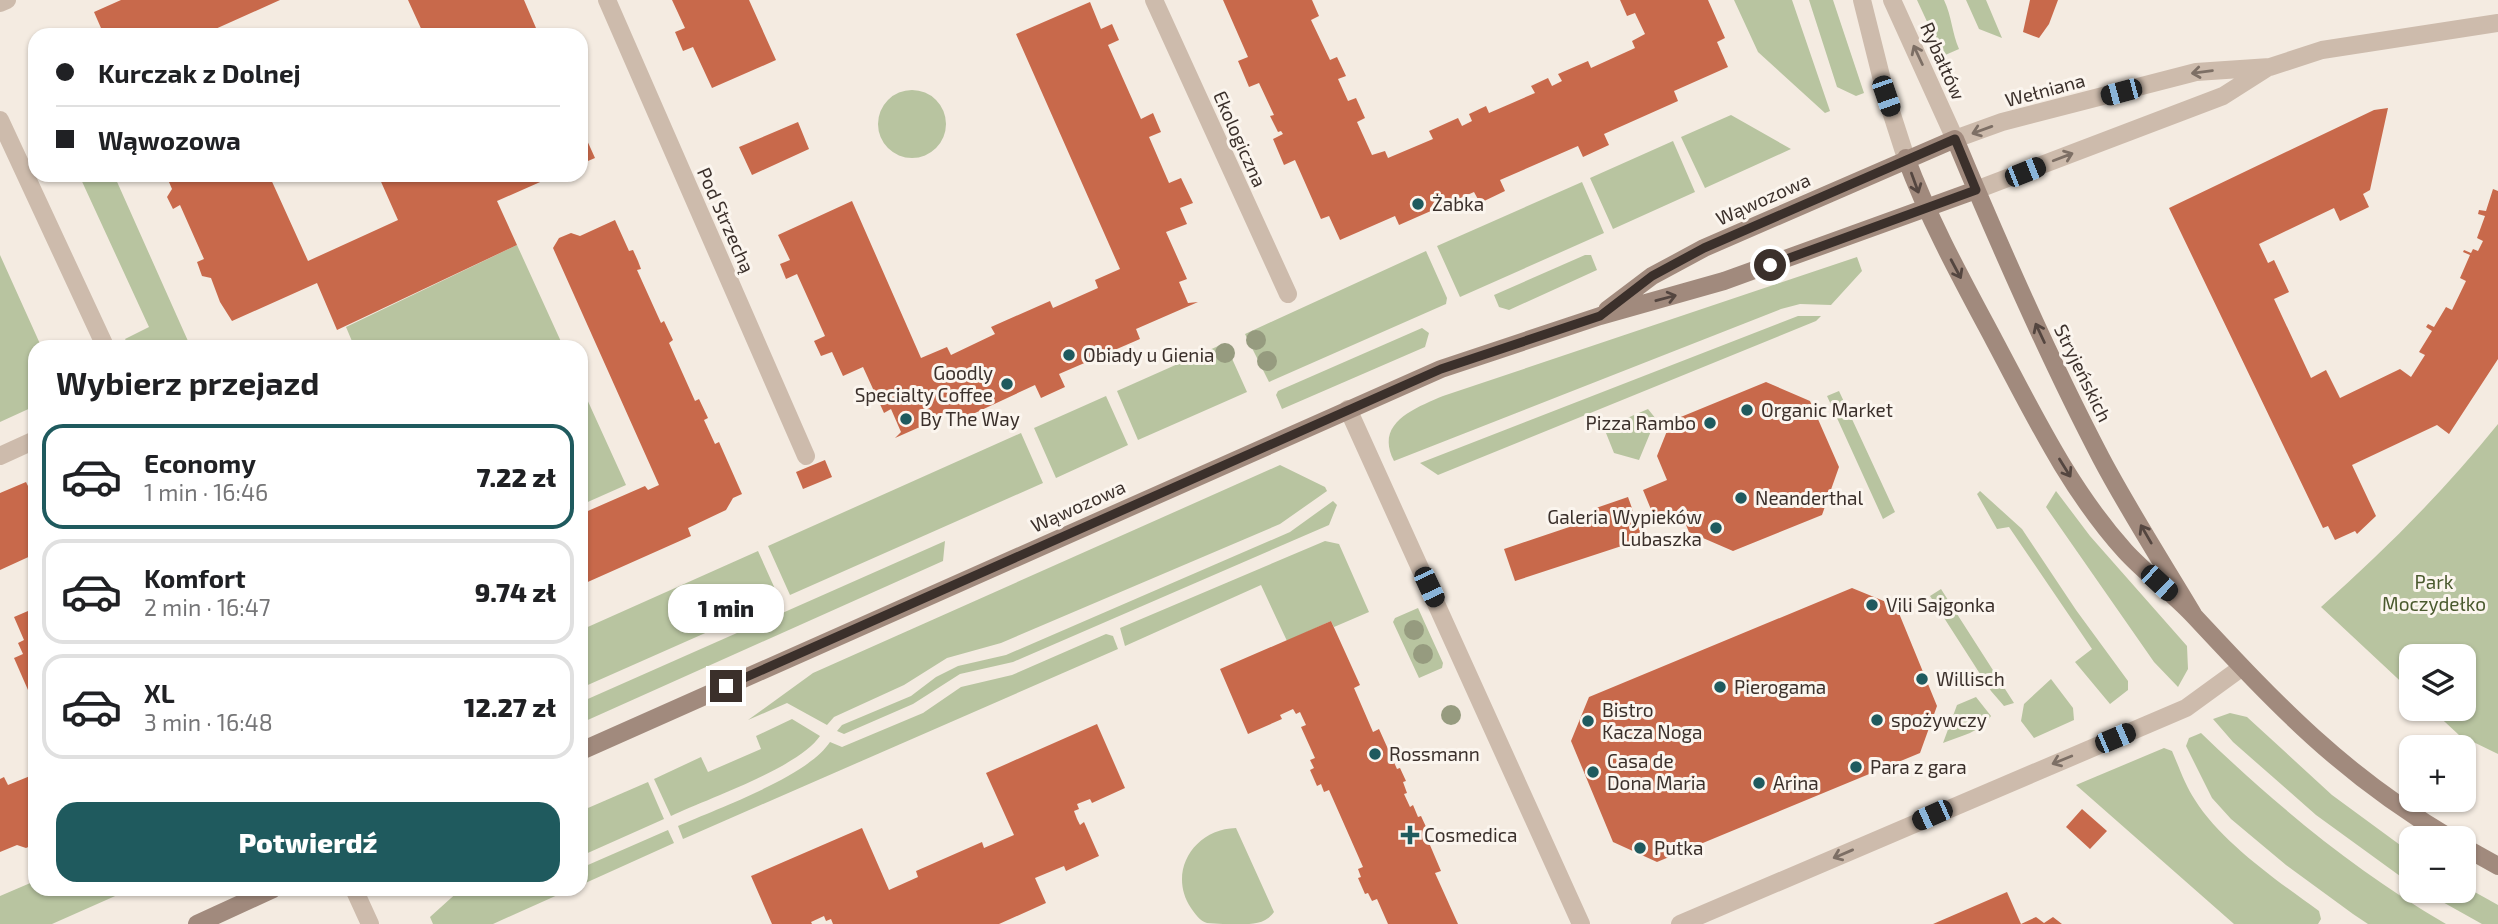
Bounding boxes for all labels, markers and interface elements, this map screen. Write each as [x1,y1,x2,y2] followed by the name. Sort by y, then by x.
[1916,18,1971,104] street label: Rybałtów
[1910,44,1923,65] one-way arrow
[98,57,301,88] text: Kurczak z Dolnej
[2191,66,2214,79] one-way arrow
[2002,68,2087,111] street label: Wełniana
[1870,73,1903,119] car
[2098,76,2145,108] car
[1209,87,1272,191] street label: Ekologiczna
[98,124,241,155] text: Wąwozowa
[1972,124,1994,137] one-way arrow
[2051,150,2073,162] one-way arrow
[2002,154,2049,190] car
[693,163,760,276] street label: Pod Strzechą
[1712,167,1814,230] street label: Wąwozowa
[1910,172,1923,194] one-way arrow
[1432,192,1484,215] place label: Żabka
[1410,196,1426,212] marker: Żabka
[1754,249,1786,281] route start
[1950,258,1964,278] one-way arrow
[1654,291,1676,304] one-way arrow
[2050,320,2117,425] street label: Stryjeńskich
[2033,323,2046,344] one-way arrow
[1083,343,1215,366] place label: Obiady u Gienia
[1061,347,1077,363] marker: Obiady u Gienia
[855,361,993,406] place label: Goodly Specialty Coffee
[56,363,319,401] text: Wybierz przejazd
[999,376,1015,392] marker: Goodly Specialty Coffee
[1761,398,1893,421] place label: Organic Market
[1739,402,1755,418] marker: Organic Market
[920,407,1020,430] place label: By The Way
[898,411,914,427] marker: By The Way
[1586,411,1696,434] place label: Pizza Rambo
[1702,415,1718,431] marker: Pizza Rambo
[60,445,123,508] icon: car
[144,447,256,478] text: Economy
[2059,458,2073,478] one-way arrow
[477,461,556,492] text: 7.22 zł
[1027,474,1129,537] street label: Wąwozowa
[144,478,268,506] text: 1 min · 16:46
[1755,486,1863,509] place label: Neanderthal
[1733,490,1749,506] marker: Neanderthal
[1547,505,1702,550] place label: Galeria Wypieków Lubaszka
[1708,520,1724,536] marker: Galeria Wypieków Lubaszka
[2138,525,2152,545] one-way arrow
[60,560,123,623] icon: car
[2137,561,2182,605] car
[144,562,246,593] text: Komfort
[1411,564,1448,610] car
[2382,570,2486,615] park label: Park Moczydełko
[475,576,556,607] text: 9.74 zł
[668,584,784,634] callout: 1 min
[144,593,271,621] text: 2 min · 16:47
[1886,593,1995,616] place label: Vili Sajgonka
[698,594,754,622] text: 1 min
[1864,597,1880,613] marker: Vili Sajgonka
[2399,644,2476,903] map controls
[2399,644,2476,721] button: layers
[1936,667,2005,690] place label: Willisch
[710,670,742,702] route end
[1914,671,1930,687] marker: Willisch
[60,675,123,738] icon: car
[1734,675,1826,698] place label: Pierogama
[144,677,175,708] text: XL
[1712,679,1728,695] marker: Pierogama
[464,691,556,722] text: 12.27 zł
[1602,698,1702,743] place label: Bistro Kacza Noga
[144,708,273,736] text: 3 min · 16:48
[1891,708,1987,731] place label: spożywczy
[1869,712,1885,728] marker: spożywczy
[1580,713,1596,729] marker: Bistro Kacza Noga
[2092,720,2139,756] car
[2399,735,2476,812] button: +
[1389,742,1480,765] place label: Rossmann
[1367,746,1383,762] marker: Rossmann
[1607,749,1706,794] place label: Casa de Dona Maria
[2051,754,2073,767] one-way arrow
[1870,755,1967,778] place label: Para z gara
[1848,759,1864,775] marker: Para z gara
[1585,764,1601,780] marker: Casa de Dona Maria
[1773,771,1819,794] place label: Arina
[1751,775,1767,791] marker: Arina
[1909,797,1956,833] car
[56,802,560,882] button: Potwierdź
[1424,823,1517,846] place label: Cosmedica
[2399,826,2476,903] button: −
[1402,827,1418,843] marker: Cosmedica
[1654,836,1703,859] place label: Putka
[1632,840,1648,856] marker: Putka
[1833,848,1855,861] one-way arrow

